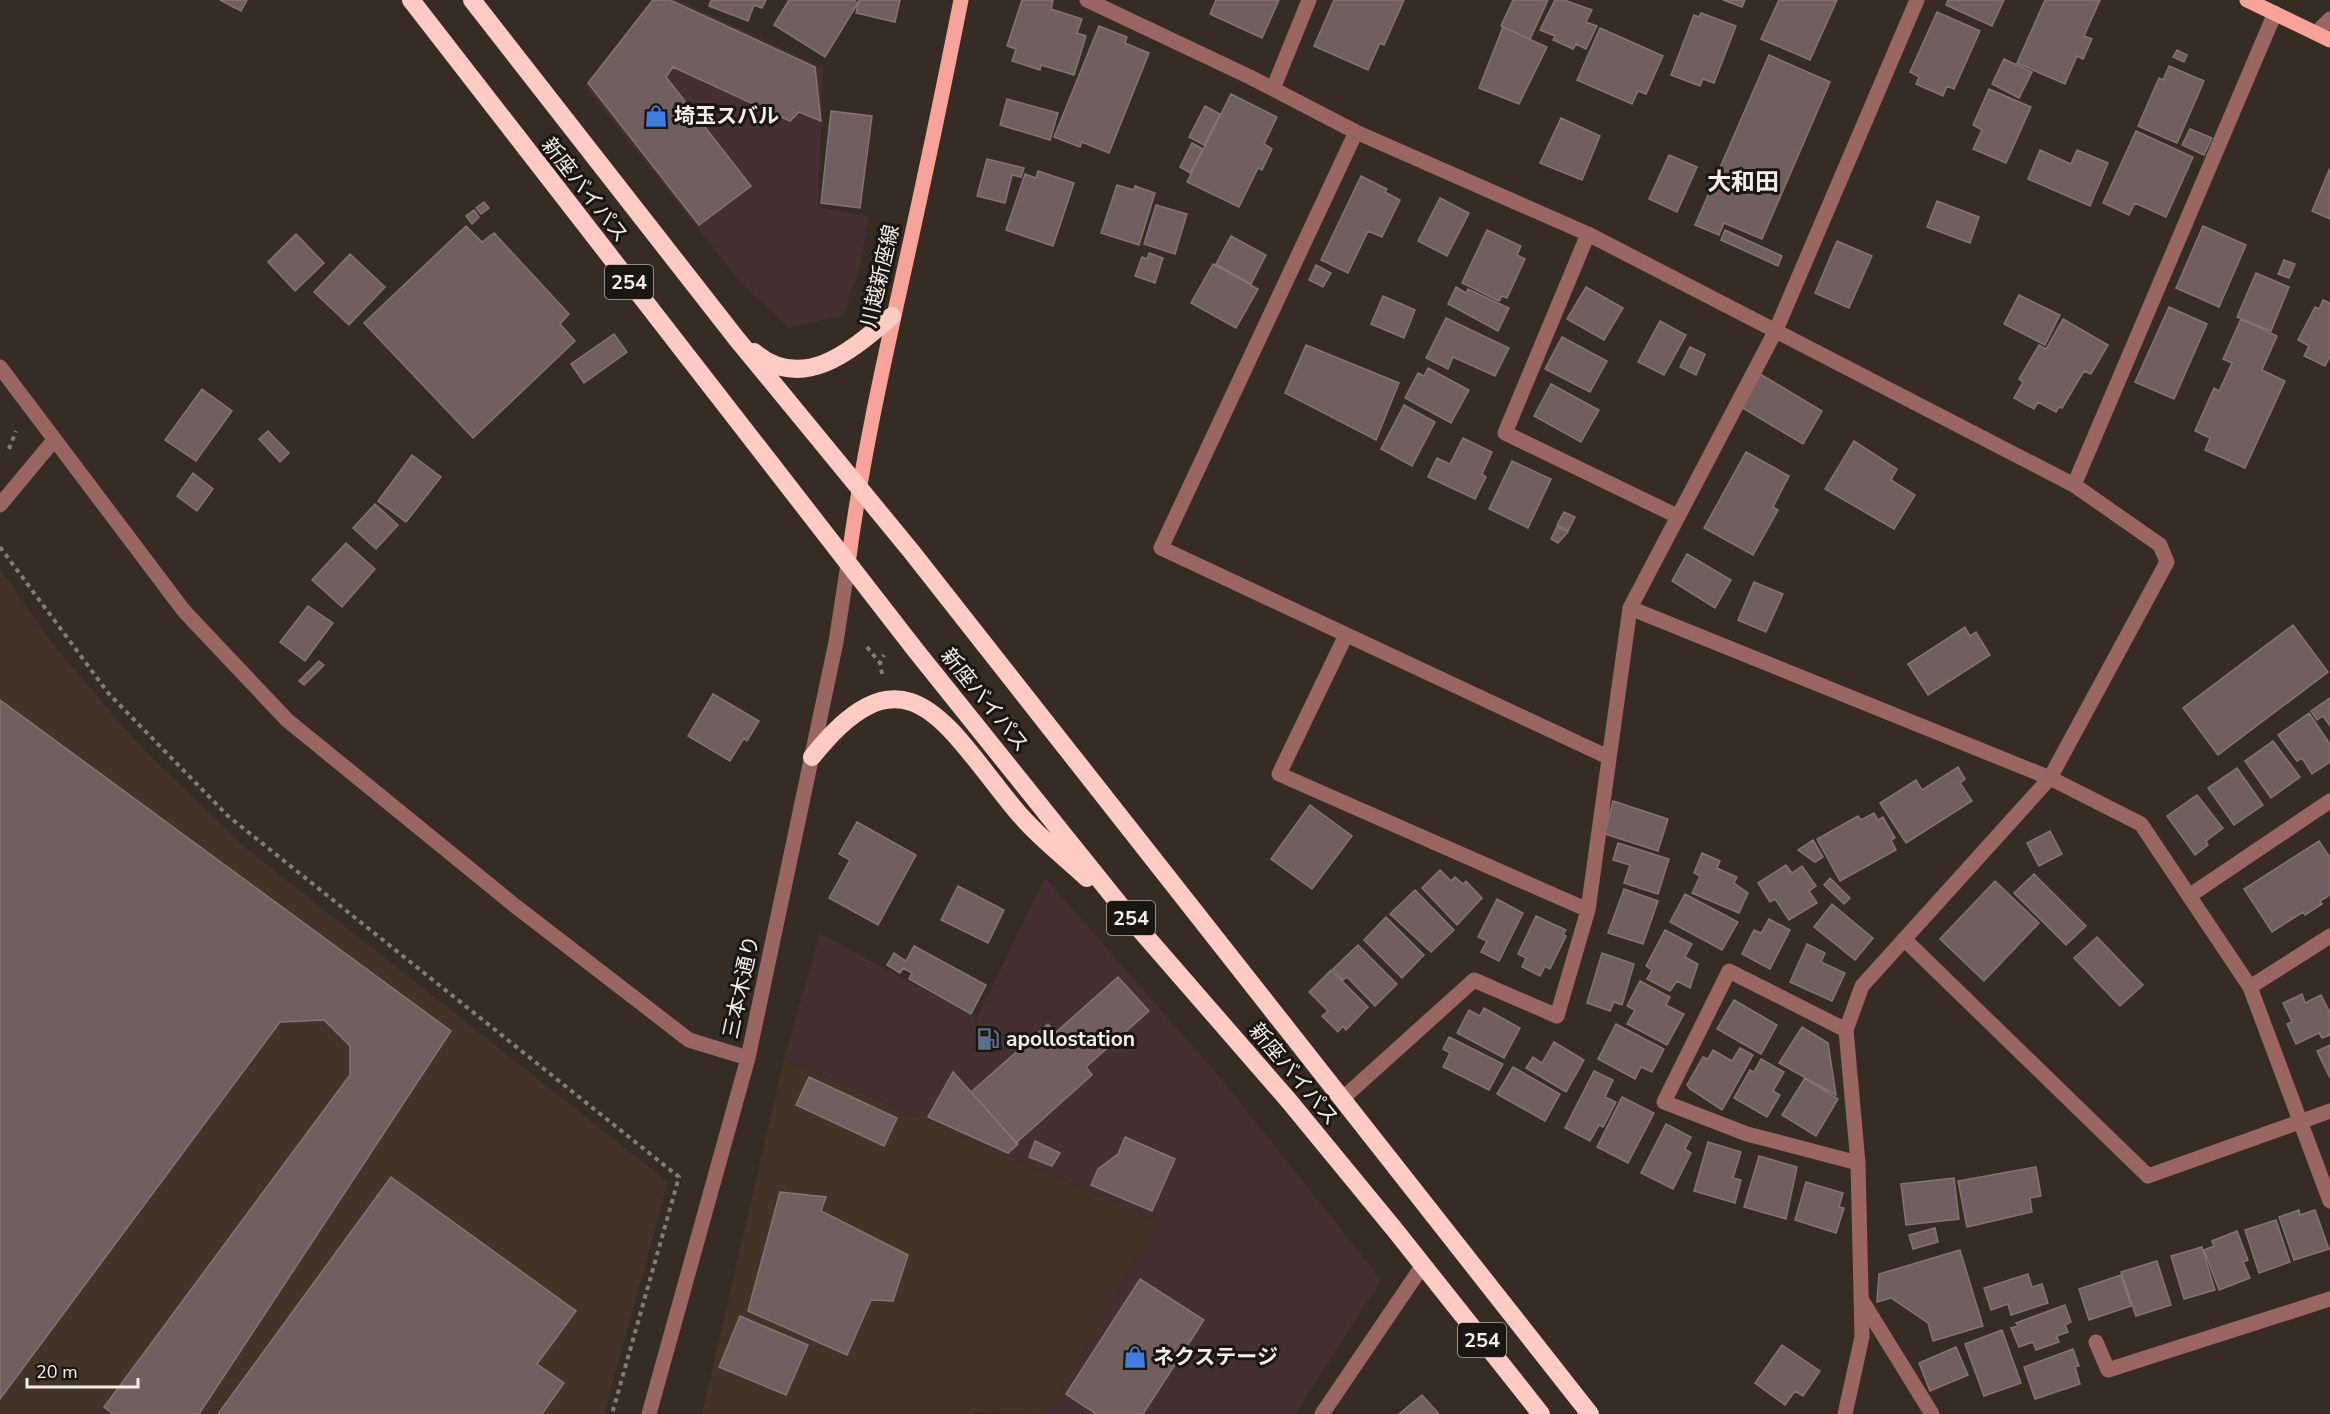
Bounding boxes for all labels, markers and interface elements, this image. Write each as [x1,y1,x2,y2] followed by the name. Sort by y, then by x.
[674,102,779,130] place label: 埼玉スバル
[643,103,669,129] shop icon: 埼玉スバル
[535,132,635,248] street label: 新座バイパス
[1707,166,1779,198] district label: 大和田
[855,222,905,330] street label: 川越新座線
[605,265,653,299] road number: 254
[935,642,1035,758] street label: 新座バイパス
[1107,901,1155,935] road number: 254
[716,933,766,1041] street label: 三本木通り
[1243,1017,1345,1131] street label: 新座バイパス
[1006,1025,1135,1053] place label: apollostation
[975,1026,1001,1052] fuel station icon: apollostation
[1458,1323,1506,1357] road number: 254
[1153,1343,1278,1371] place label: ネクステージ
[1122,1344,1148,1370] shop icon: ネクステージ
[27,1351,138,1389] scale bar
[36,1360,78,1384] text: 20 m

